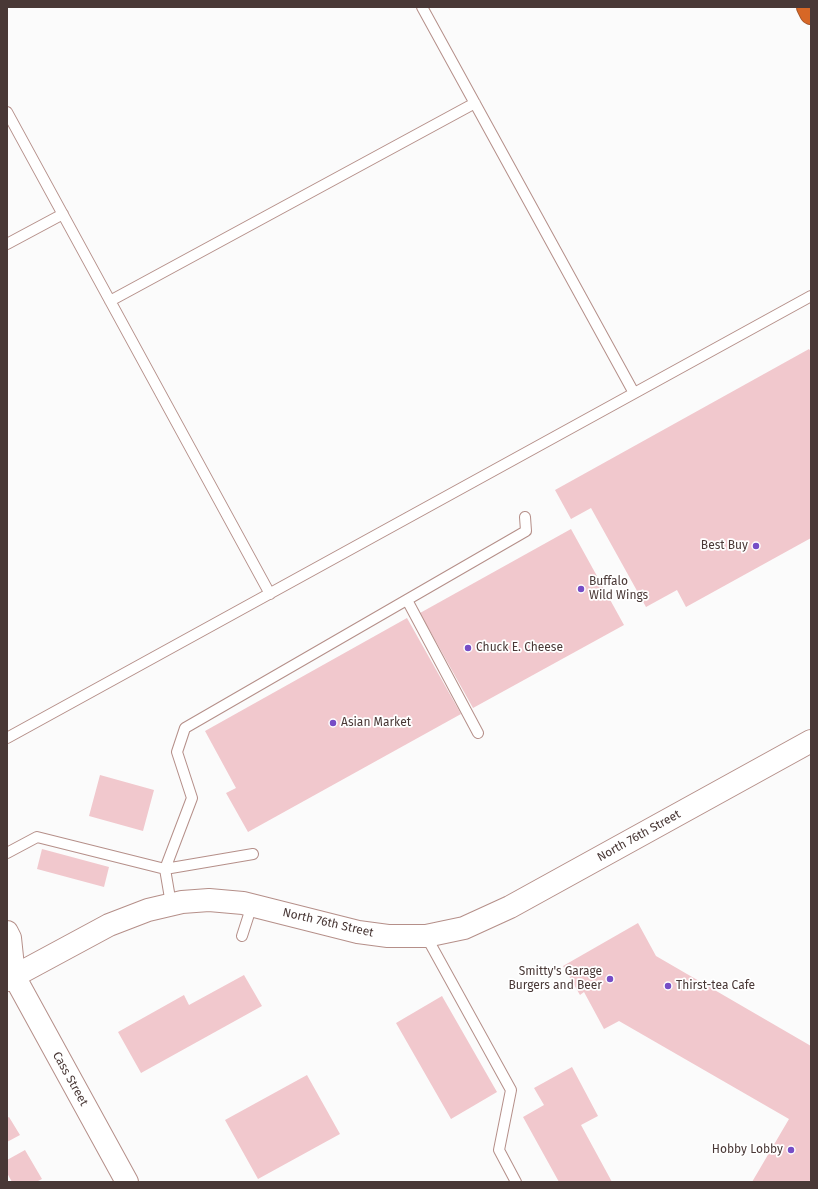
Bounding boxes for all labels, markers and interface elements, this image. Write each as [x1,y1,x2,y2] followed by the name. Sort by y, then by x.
[701,539,748,553] place label: Best Buy
[751,541,761,551] marker: Best Buy
[589,575,648,603] place label: Buffalo Wild Wings
[576,584,586,594] marker: Buffalo Wild Wings
[476,641,563,655] place label: Chuck E. Cheese
[463,643,473,653] marker: Chuck E. Cheese
[341,716,411,730] place label: Asian Market
[328,718,338,728] marker: Asian Market
[595,807,683,865] street label: North 76th Street
[281,906,375,940] street label: North 76th Street
[509,965,602,993] place label: Smitty's Garage Burgers and Beer
[605,974,615,984] marker: Smitty's Garage Burgers and Beer
[676,979,755,993] place label: Thirst-tea Cafe
[663,981,673,991] marker: Thirst-tea Cafe
[49,1049,91,1109] street label: Cass Street
[712,1143,783,1157] place label: Hobby Lobby
[786,1145,796,1155] marker: Hobby Lobby

